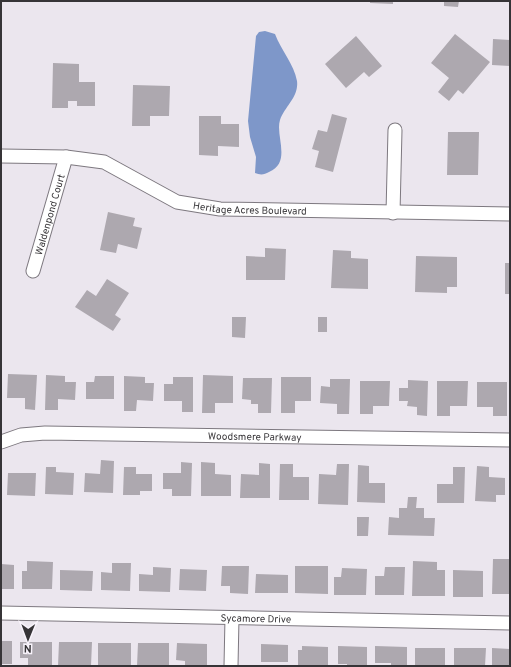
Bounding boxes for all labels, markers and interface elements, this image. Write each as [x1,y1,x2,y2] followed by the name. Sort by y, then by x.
[33,173,69,257] street label: Waldenpond Court
[192,200,307,218] street label: Heritage Acres Boulevard
[208,430,302,445] street label: Woodsmere Parkway
[220,612,291,627] street label: Sycamore Drive
[8,619,48,659] north arrow
[24,641,32,655] text: N

